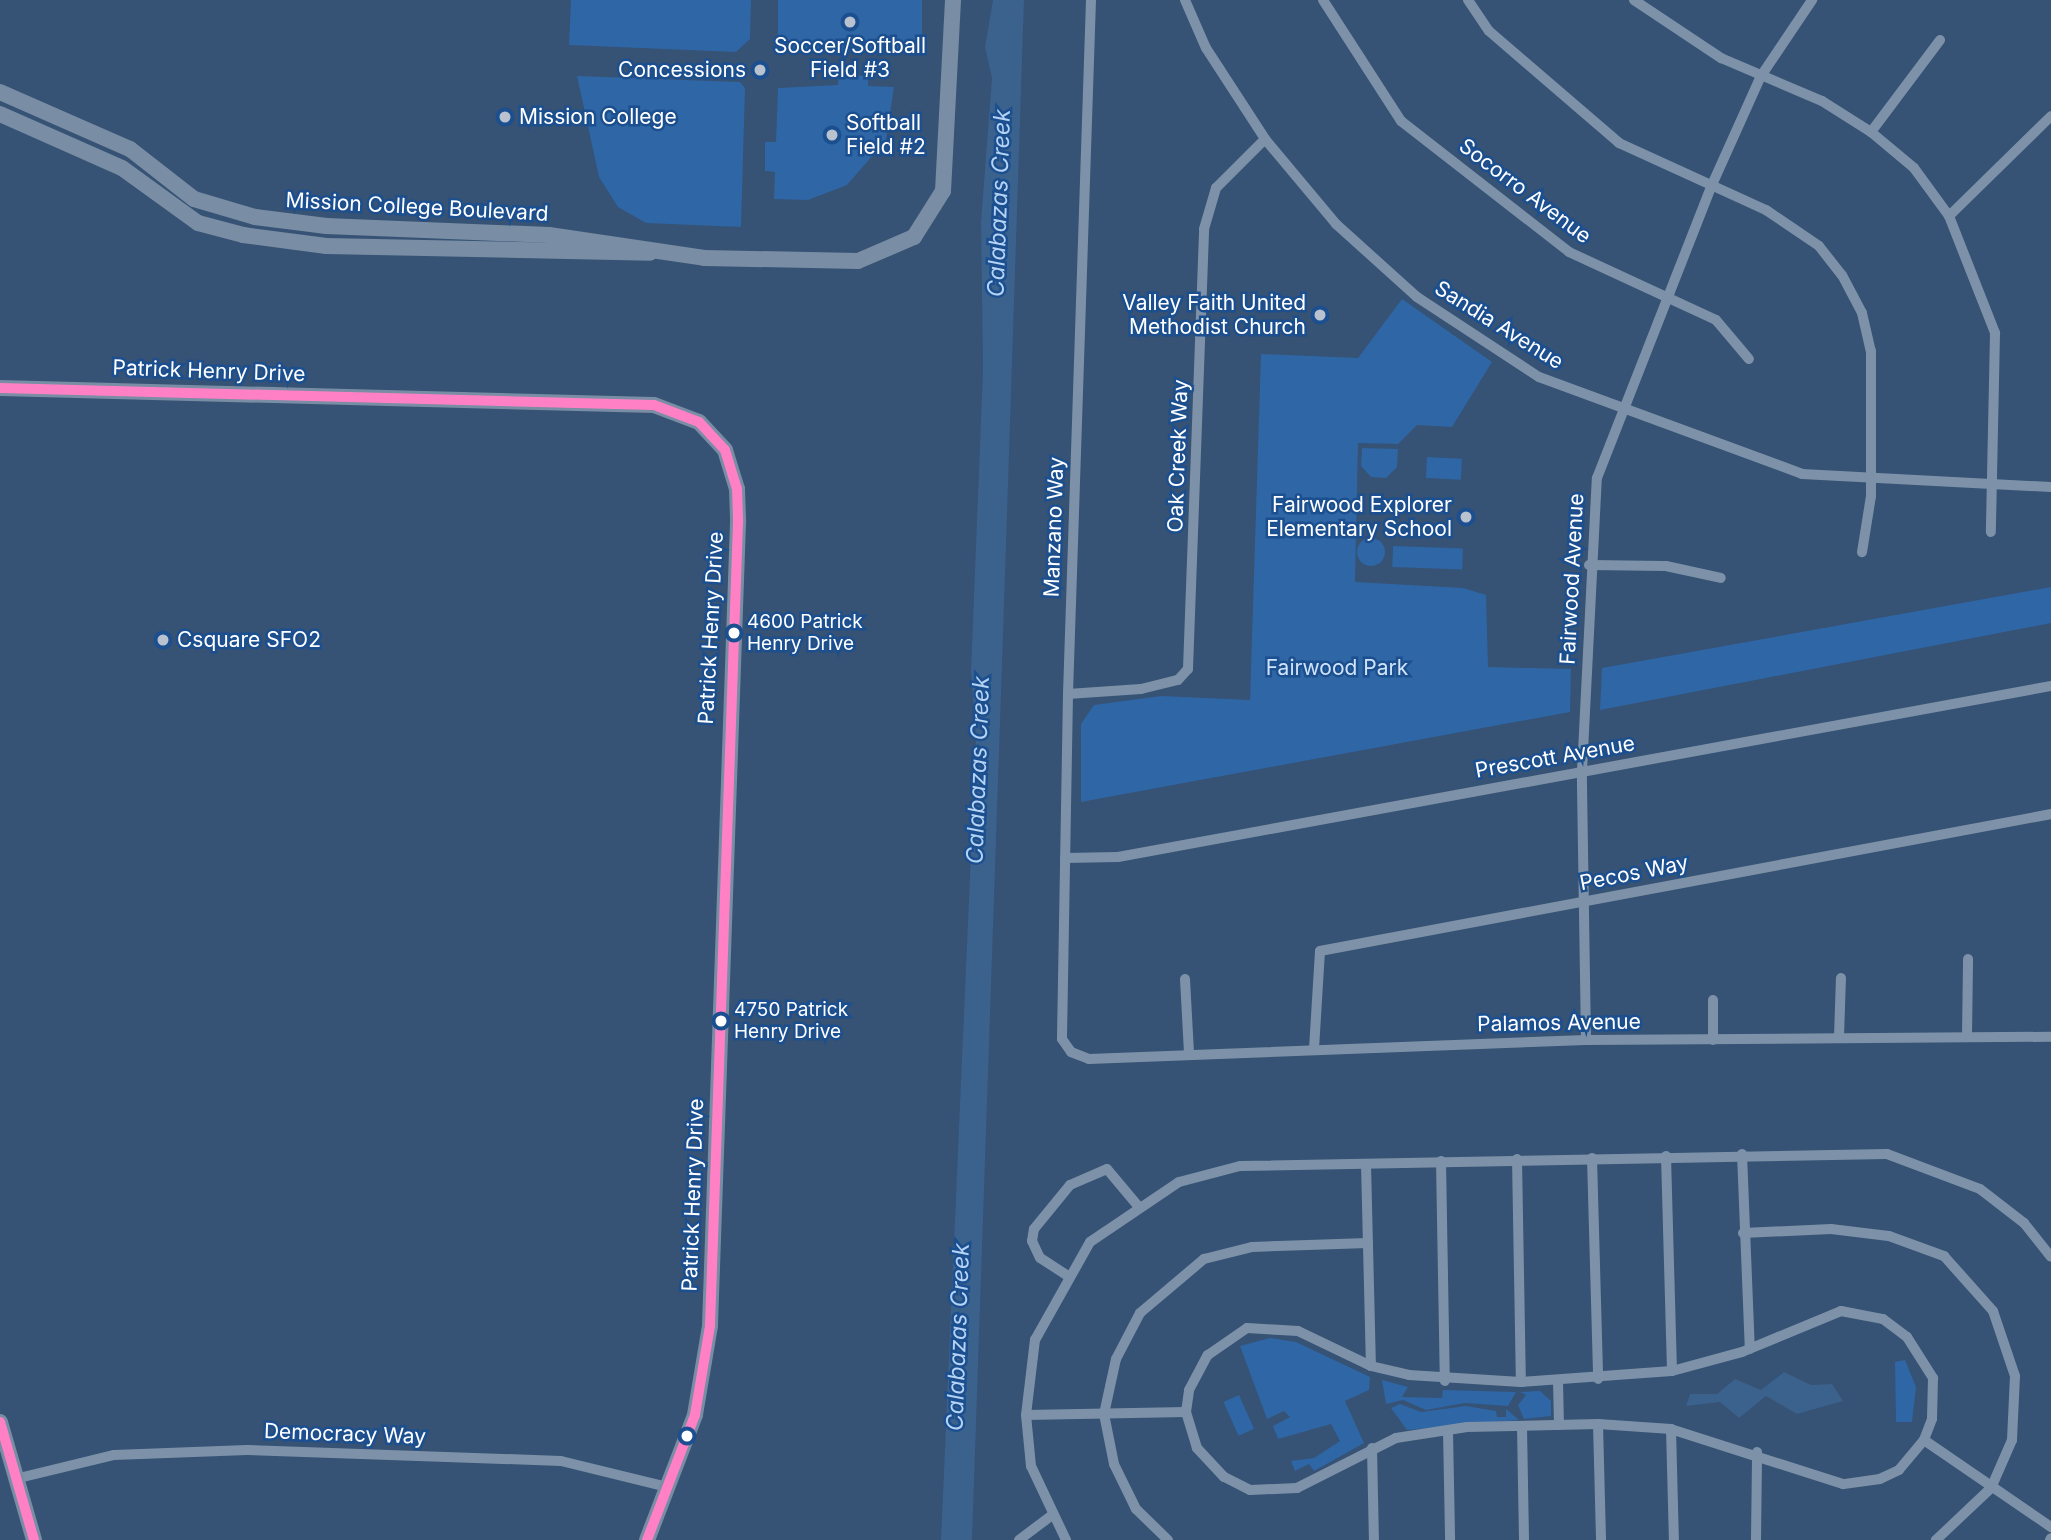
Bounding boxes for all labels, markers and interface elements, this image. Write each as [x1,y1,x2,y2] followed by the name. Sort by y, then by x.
[842,14,858,30] marker: Soccer/Softball Field #3
[774,33,926,83] place label: Soccer/Softball Field #3
[618,57,746,83] place label: Concessions
[752,62,768,78] marker: Concessions
[519,104,677,130] place label: Mission College
[497,109,513,125] marker: Mission College
[982,109,1016,297] water label: Calabazas Creek
[846,110,926,160] place label: Softball Field #2
[824,127,840,143] marker: Softball Field #2
[1454,133,1596,249] street label: Socorro Avenue
[285,188,549,226] street label: Mission College Boulevard
[1430,275,1568,375] street label: Sandia Avenue
[1122,290,1306,340] place label: Valley Faith United Methodist Church
[1312,307,1328,323] marker: Valley Faith United Methodist Church
[112,355,306,387] street label: Patrick Henry Drive
[1163,379,1193,533] street label: Oak Creek Way
[1039,456,1069,598] street label: Manzano Way
[1266,492,1452,542] place label: Fairwood Explorer Elementary School
[1555,493,1589,665] street label: Fairwood Avenue
[1458,509,1474,525] marker: Fairwood Explorer Elementary School
[693,531,729,725] street label: Patrick Henry Drive
[747,611,863,655] place label: 4600 Patrick Henry Drive
[727,626,741,640] marker: 4600 Patrick Henry Drive
[177,627,321,653] place label: Csquare SFO2
[155,632,171,648] marker: Csquare SFO2
[1266,655,1408,681] park label: Fairwood Park
[961,676,995,864] water label: Calabazas Creek
[1473,731,1637,783] street label: Prescott Avenue
[1578,850,1690,896] street label: Pecos Way
[734,999,848,1043] place label: 4750 Patrick Henry Drive
[1477,1009,1641,1037] street label: Palamos Avenue
[714,1014,728,1028] marker: 4750 Patrick Henry Drive
[677,1098,709,1292] street label: Patrick Henry Drive
[941,1243,975,1431] water label: Calabazas Creek
[263,1419,427,1449] street label: Democracy Way
[680,1429,694,1443] unlabelled marker

